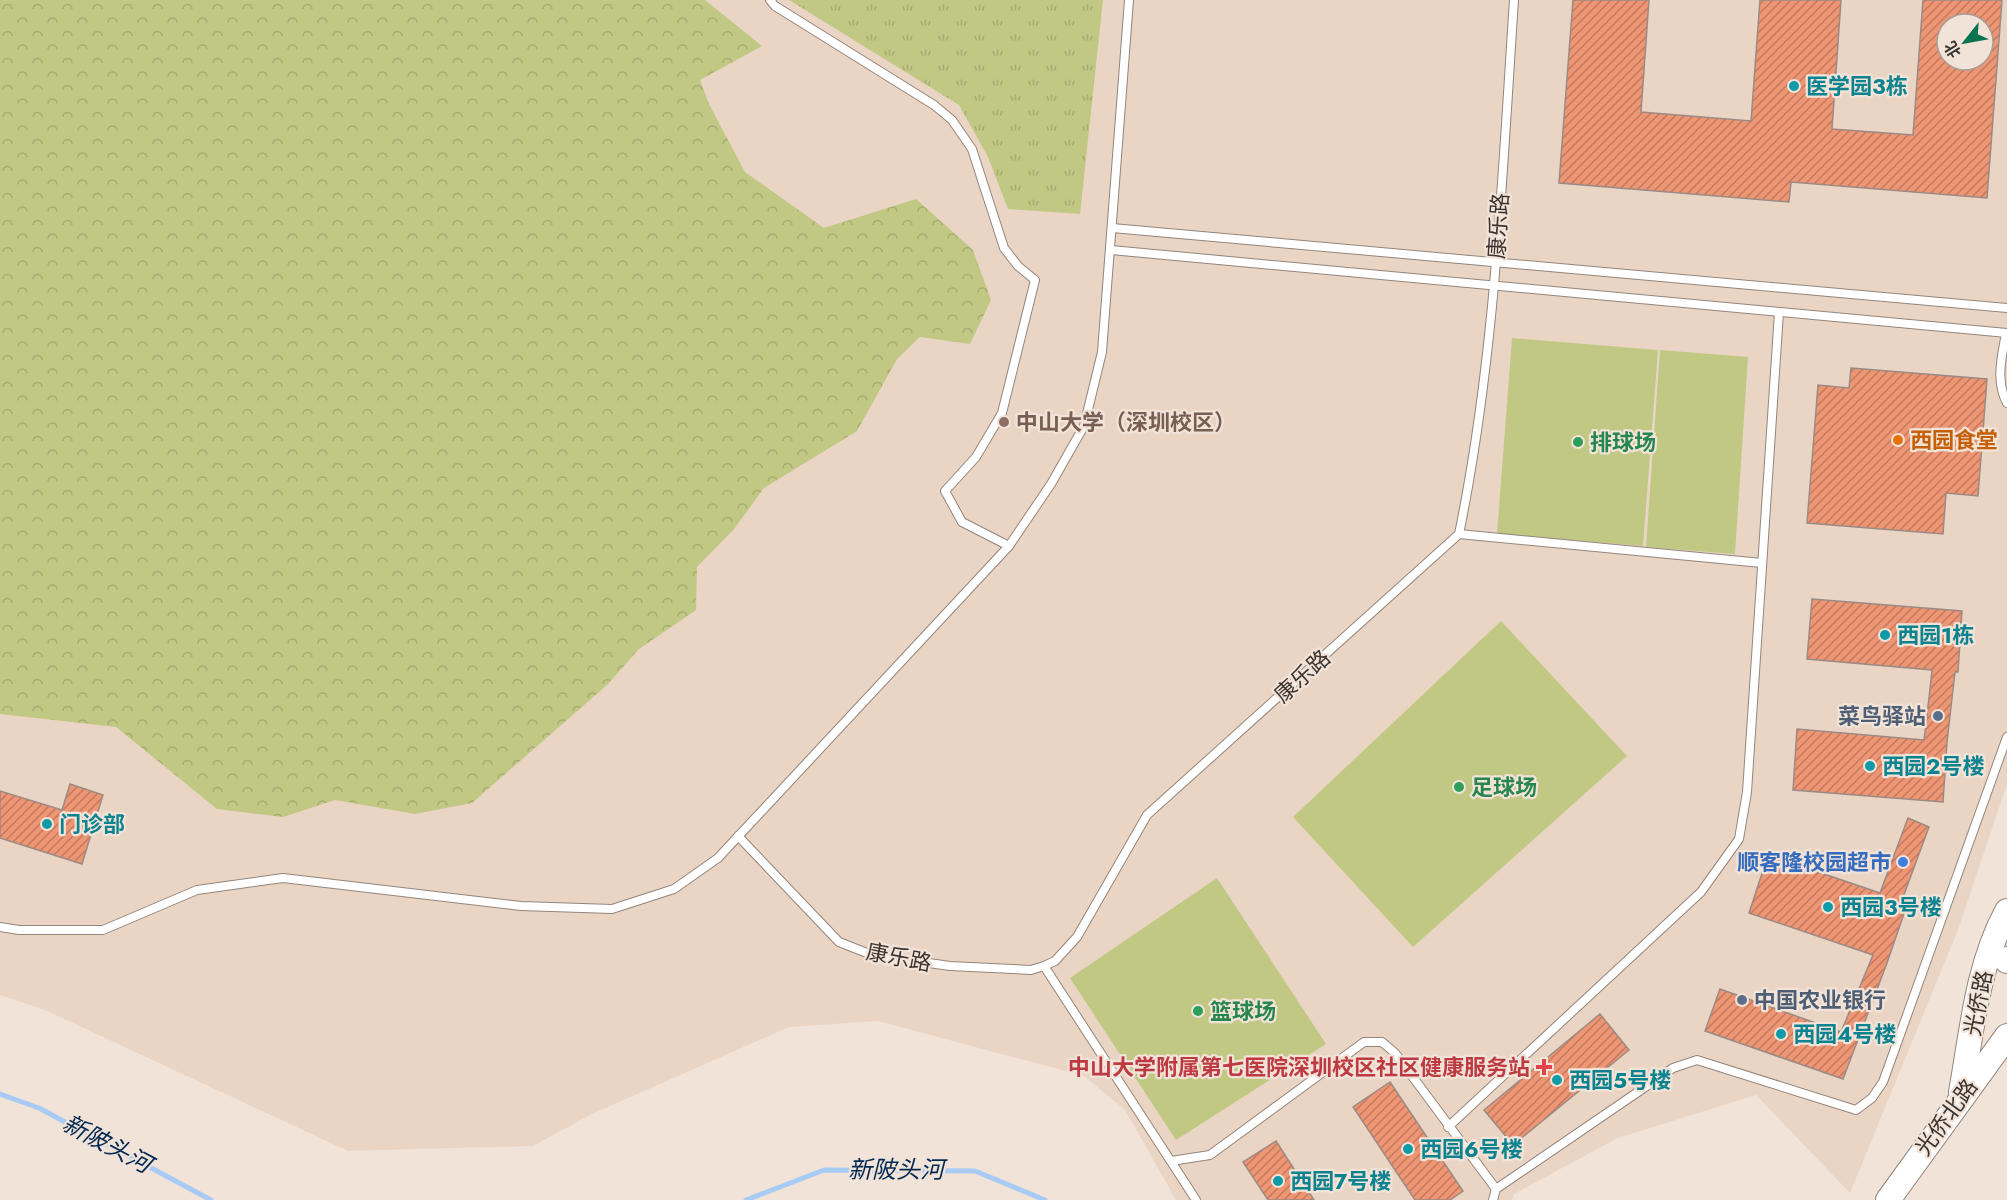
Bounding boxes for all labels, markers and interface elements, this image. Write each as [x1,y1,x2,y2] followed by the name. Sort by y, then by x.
[1935,12,1995,72] north arrow
[1939,37,1967,62] text: 北
[1806,70,1908,102] place label: 医学园3栋
[1787,79,1801,93] marker: 医学园3栋
[1480,192,1516,260] street label: 康乐路
[1016,406,1236,438] place label: 中山大学（深圳校区）
[997,415,1011,429] marker: 中山大学（深圳校区）
[1910,424,1998,456] place label: 西园食堂
[1590,426,1656,458] place label: 排球场
[1891,433,1905,447] marker: 西园食堂
[1571,435,1585,449] marker: 排球场
[1897,619,1974,651] place label: 西园1栋
[1878,628,1892,642] marker: 西园1栋
[1267,642,1337,710] street label: 康乐路
[1838,700,1926,732] place label: 菜鸟驿站
[1931,709,1945,723] marker: 菜鸟驿站
[1882,750,1984,782] place label: 西园2号楼
[1863,759,1877,773] marker: 西园2号楼
[1471,771,1537,803] place label: 足球场
[1452,780,1466,794] marker: 足球场
[59,808,125,840] place label: 门诊部
[40,817,54,831] marker: 门诊部
[1737,846,1891,878] place label: 顺客隆校园超市
[1896,855,1910,869] marker: 顺客隆校园超市
[1840,891,1942,923] place label: 西园3号楼
[1821,900,1835,914] marker: 西园3号楼
[864,935,934,979] street label: 康乐路
[1956,968,2000,1038] street label: 光侨路
[1754,984,1886,1016] place label: 中国农业银行
[1735,993,1749,1007] marker: 中国农业银行
[1210,995,1276,1027] place label: 篮球场
[1191,1004,1205,1018] marker: 篮球场
[1793,1018,1896,1050] place label: 西园4号楼
[1774,1027,1788,1041] marker: 西园4号楼
[1068,1051,1530,1083] place label: 中山大学附属第七医院深圳校区社区健康服务站
[1535,1058,1553,1076] marker: 中山大学附属第七医院深圳校区社区健康服务站
[1569,1064,1671,1096] place label: 西园5号楼
[1907,1072,1985,1162] street label: 光侨北路
[1550,1073,1564,1087] marker: 西园5号楼
[57,1106,161,1183] water label: 新陂头河
[1420,1133,1523,1165] place label: 西园6号楼
[1401,1142,1415,1156] marker: 西园6号楼
[848,1152,948,1187] water label: 新陂头河
[1290,1165,1391,1197] place label: 西园7号楼
[1271,1174,1285,1188] marker: 西园7号楼

